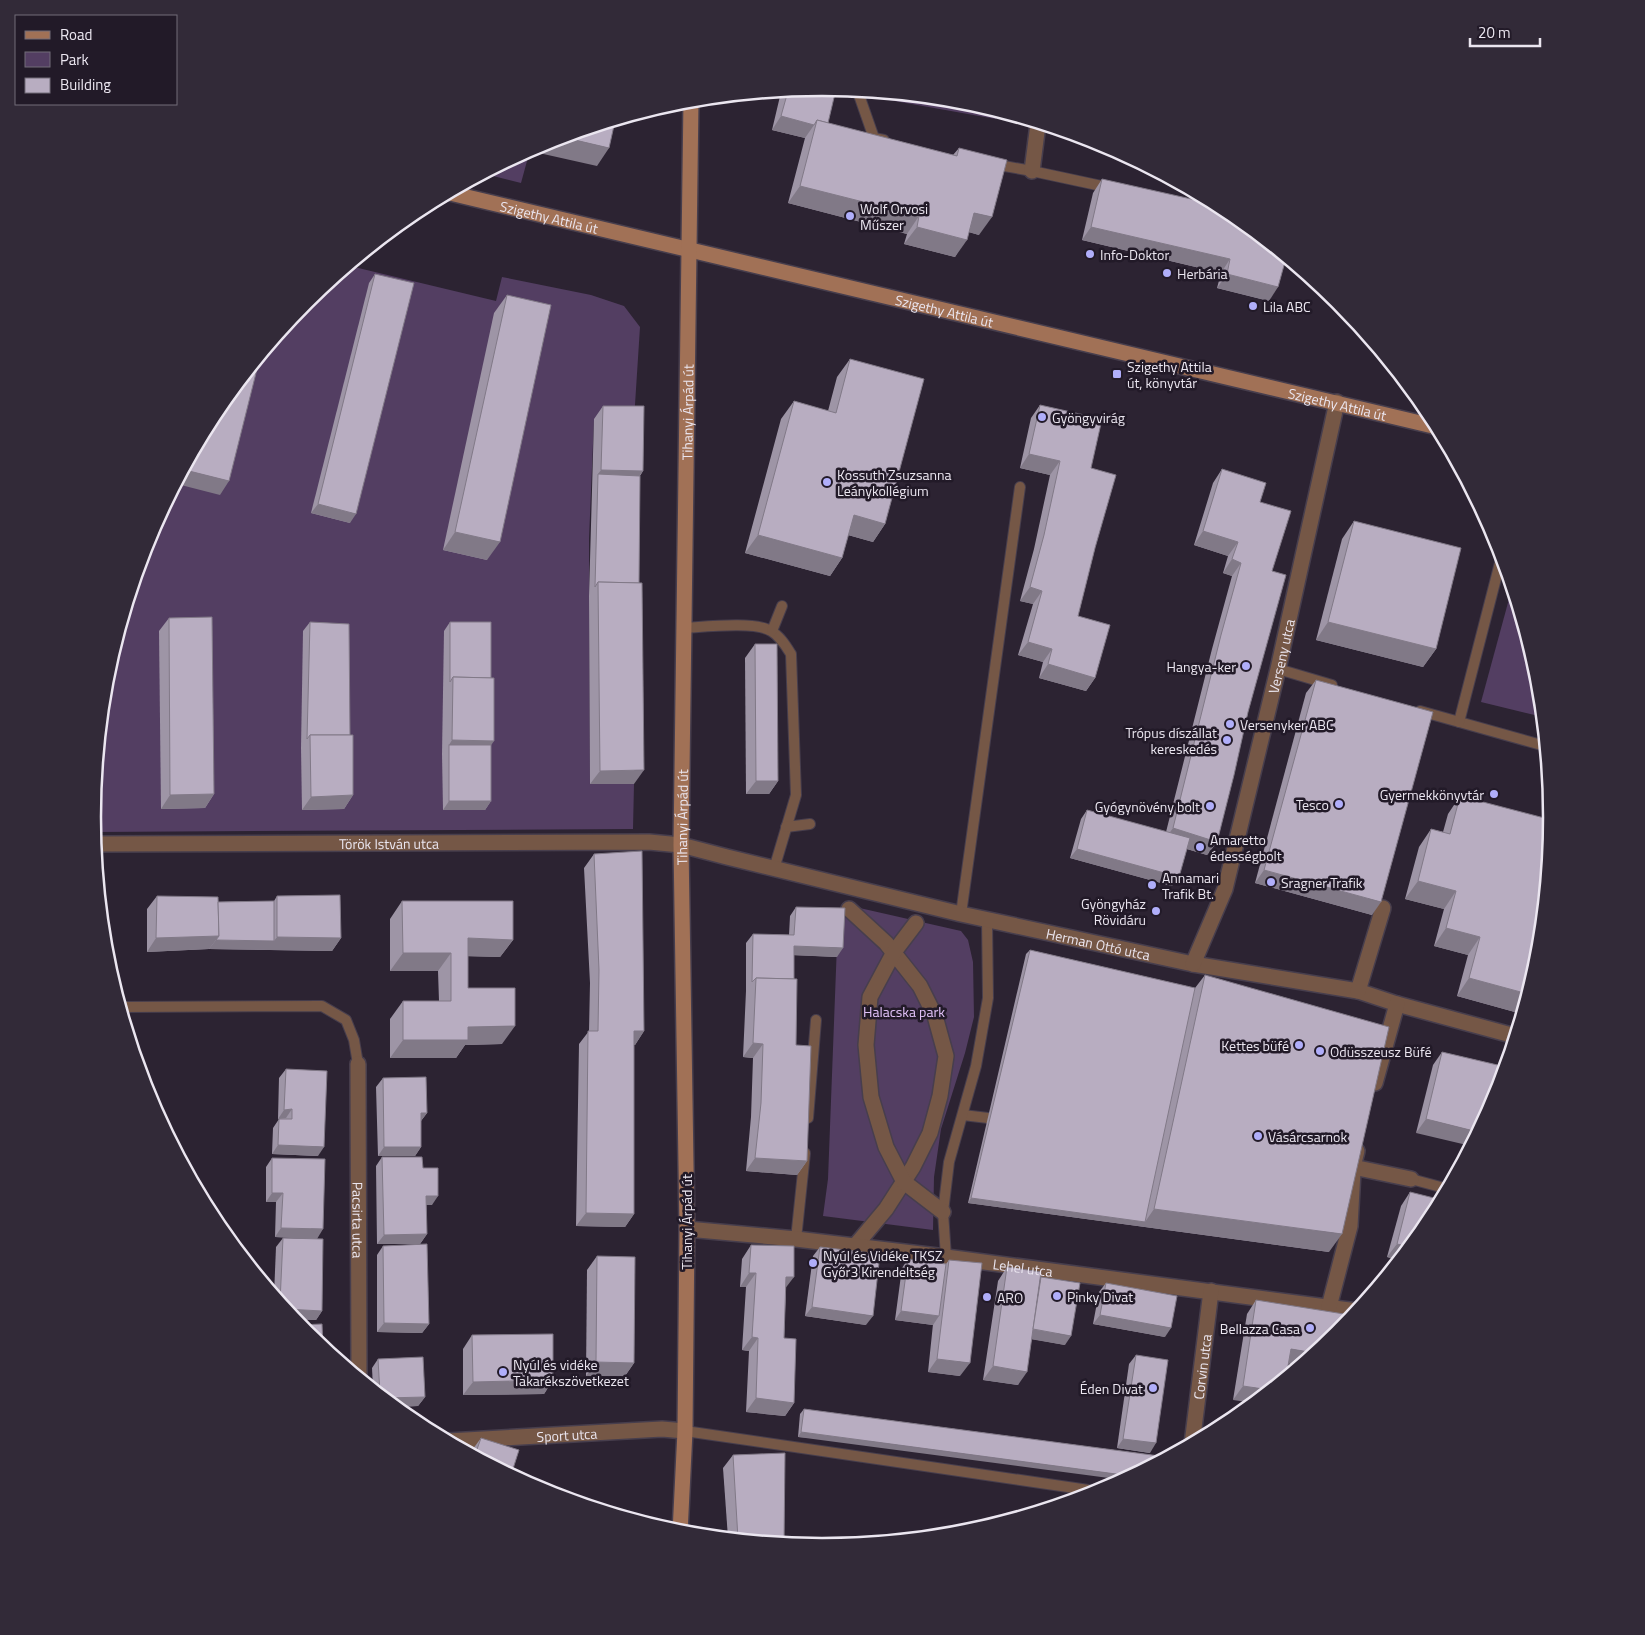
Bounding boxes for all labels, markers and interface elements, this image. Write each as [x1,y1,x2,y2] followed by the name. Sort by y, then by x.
[15,15,178,105] legend
[1470,15,1540,47] scale bar
[1478,21,1511,44] text: 20 m
[60,23,92,46] text: Road
[60,48,89,71] text: Park
[60,73,111,96] text: Building
[498,195,601,238] street label: Szigethy Attila út
[860,198,928,235] place label: Wolf Orvosi Műszer
[844,210,856,222] marker: Wolf Orvosi Műszer
[1100,244,1169,265] place label: Info-Doktor
[1084,248,1096,260] marker: Info-Doktor
[1177,263,1228,284] place label: Herbária
[1161,267,1173,279] marker: Herbária
[893,288,996,332] street label: Szigethy Attila út
[1263,296,1311,317] place label: Lila ABC
[1247,300,1259,312] marker: Lila ABC
[1127,356,1212,393] place label: Szigethy Attila út, könyvtár
[676,364,698,460] street label: Tihanyi Árpád út
[1111,368,1123,380] marker: Szigethy Attila út, könyvtár
[1286,382,1389,425] street label: Szigethy Attila út
[1052,407,1125,428] place label: Gyöngyvirág
[1036,411,1048,423] marker: Gyöngyvirág
[837,464,952,501] place label: Kossuth Zsuzsanna Leánykollégium
[821,476,833,488] marker: Kossuth Zsuzsanna Leánykollégium
[1262,617,1299,696] street label: Verseny utca
[1167,656,1236,677] place label: Hangya-ker
[1240,660,1252,672] marker: Hangya-ker
[1240,714,1334,735] place label: Versenyker ABC
[1224,718,1236,730] marker: Versenyker ABC
[1126,722,1217,759] place label: Trópus díszállat kereskedés
[1221,734,1233,746] marker: Trópus díszállat kereskedés
[670,769,693,865] street label: Tihanyi Árpád út
[1380,784,1484,805] place label: Gyermekkönyvtár
[1488,788,1500,800] marker: Gyermekkönyvtár
[1296,794,1329,815] place label: Tesco
[1095,796,1200,817] place label: Gyógynövény bolt
[1333,798,1345,810] marker: Tesco
[1204,800,1216,812] marker: Gyógynövény bolt
[1210,829,1282,866] place label: Amaretto édességbolt
[339,832,439,854] street label: Török István utca
[1194,841,1206,853] marker: Amaretto édességbolt
[1162,867,1219,904] place label: Annamari Trafik Bt.
[1281,872,1363,893] place label: Sragner Trafik
[1265,876,1277,888] marker: Sragner Trafik
[1146,879,1158,891] marker: Annamari Trafik Bt.
[1081,893,1146,930] place label: Gyöngyház Rövidáru
[1150,905,1162,917] marker: Gyöngyház Rövidáru
[1044,922,1152,965] street label: Herman Ottó utca
[863,1001,945,1022] park label: Halacska park
[1221,1035,1289,1056] place label: Kettes büfé
[1293,1039,1305,1051] marker: Kettes büfé
[1330,1041,1432,1062] place label: Odüsszeusz Büfé
[1314,1045,1326,1057] marker: Odüsszeusz Büfé
[1268,1126,1347,1147] place label: Vásárcsarnok
[1252,1130,1264,1142] marker: Vásárcsarnok
[676,1174,697,1270] street label: Tihanyi Árpád út
[348,1182,369,1258] street label: Pacsirta utca
[823,1245,942,1282] place label: Nyúl és Vidéke TKSZ Győr3 Kirendeltség
[992,1253,1054,1281] street label: Lehel utca
[807,1257,819,1269] marker: Nyúl és Vidéke TKSZ Győr3 Kirendeltség
[1067,1286,1133,1307] place label: Pinky Divat
[997,1287,1023,1308] place label: ARO
[1051,1290,1063,1302] marker: Pinky Divat
[981,1291,993,1303] marker: ARO
[1220,1318,1300,1339] place label: Bellazza Casa
[1304,1322,1316,1334] marker: Bellazza Casa
[1187,1333,1216,1400] street label: Corvin utca
[513,1354,629,1391] place label: Nyúl és vidéke Takarékszövetkezet
[497,1366,509,1378] marker: Nyúl és vidéke Takarékszövetkezet
[1080,1378,1143,1399] place label: Éden Divat
[1147,1382,1159,1394] marker: Éden Divat
[536,1422,598,1447] street label: Sport utca

